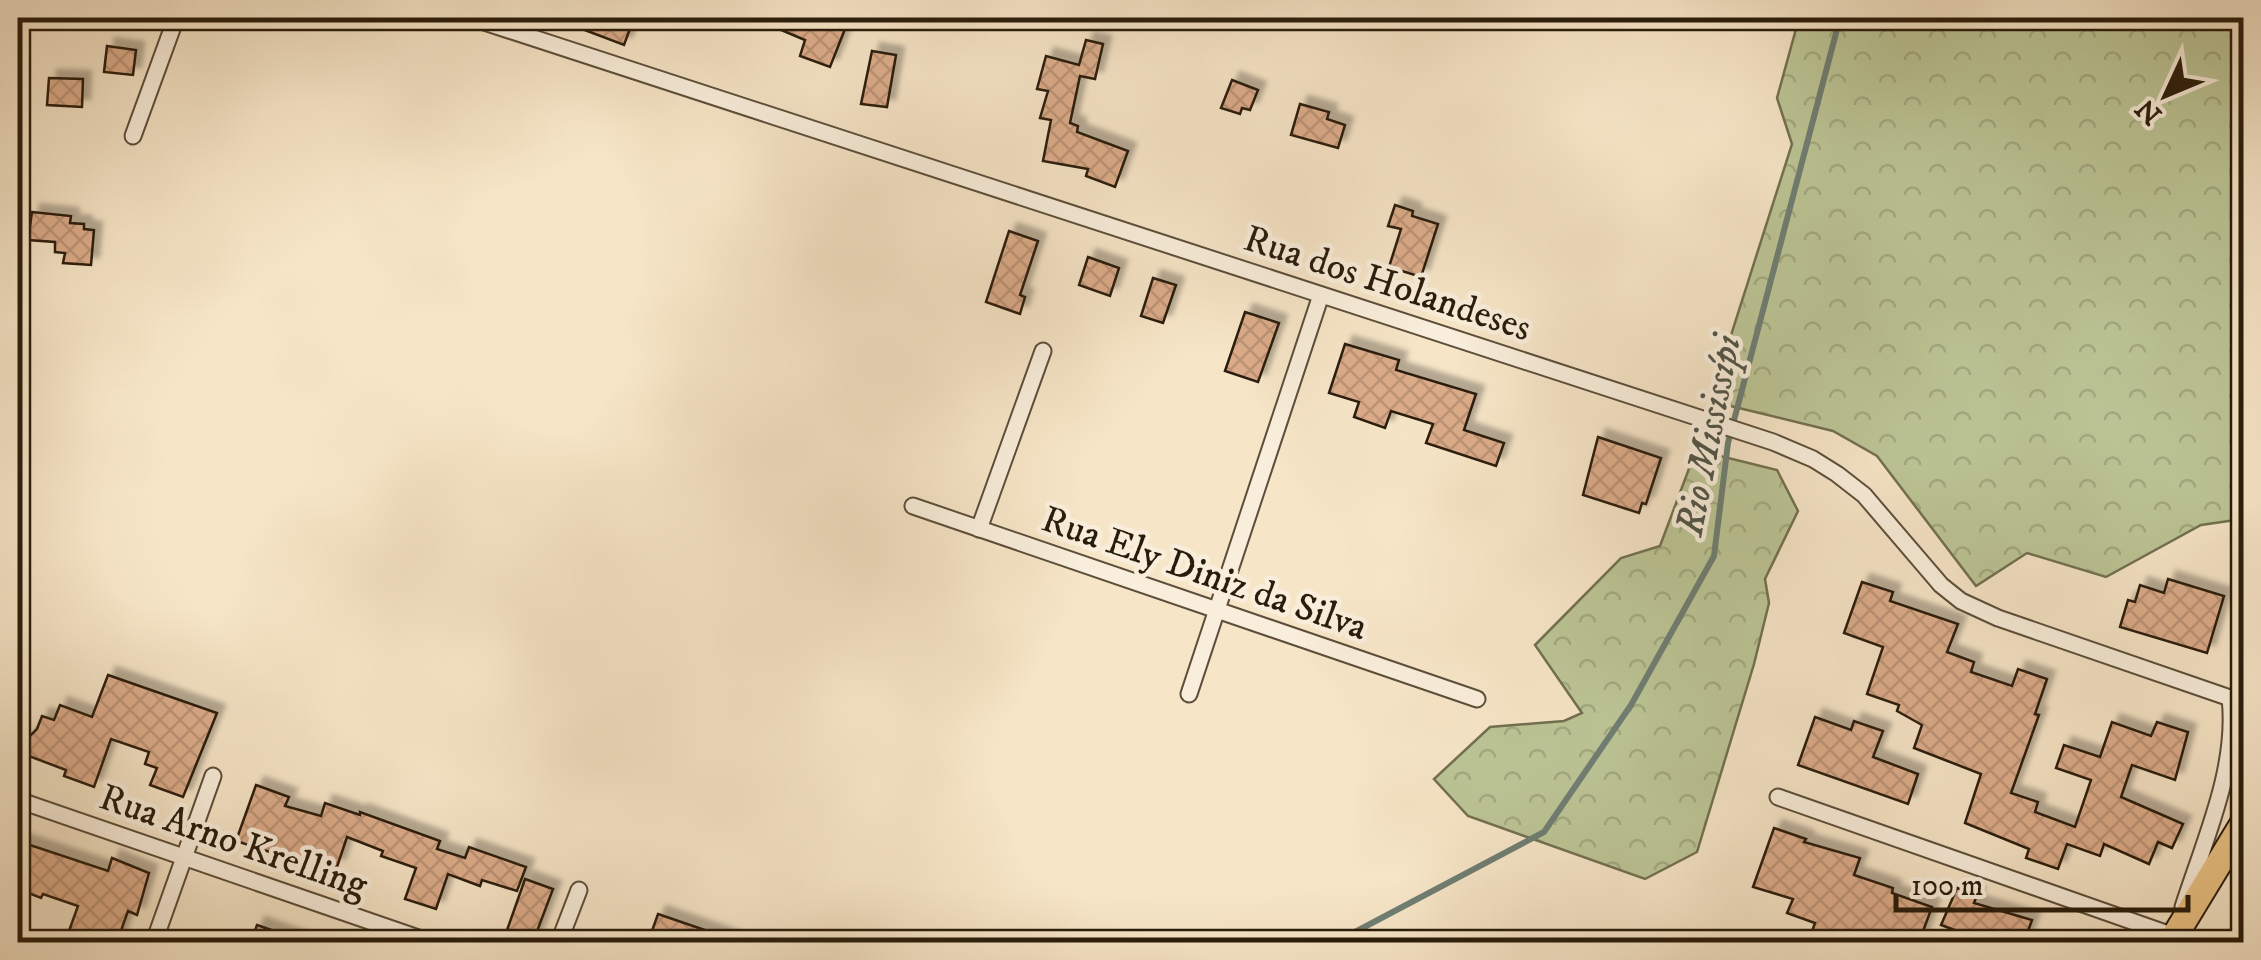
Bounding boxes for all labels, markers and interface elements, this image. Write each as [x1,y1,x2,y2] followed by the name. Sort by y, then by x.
[2116,45,2216,145] north arrow
[2129,91,2170,132] text: N
[1238,215,1537,353] street label: Rua dos Holandeses
[1666,329,1754,541] water label: Rio Mississípi
[1035,496,1374,652] street label: Rua Ely Diniz da Silva
[93,774,374,910] street label: Rua Arno Krelling
[1896,850,2188,912] scale bar
[1911,868,1983,905] text: 100 m

